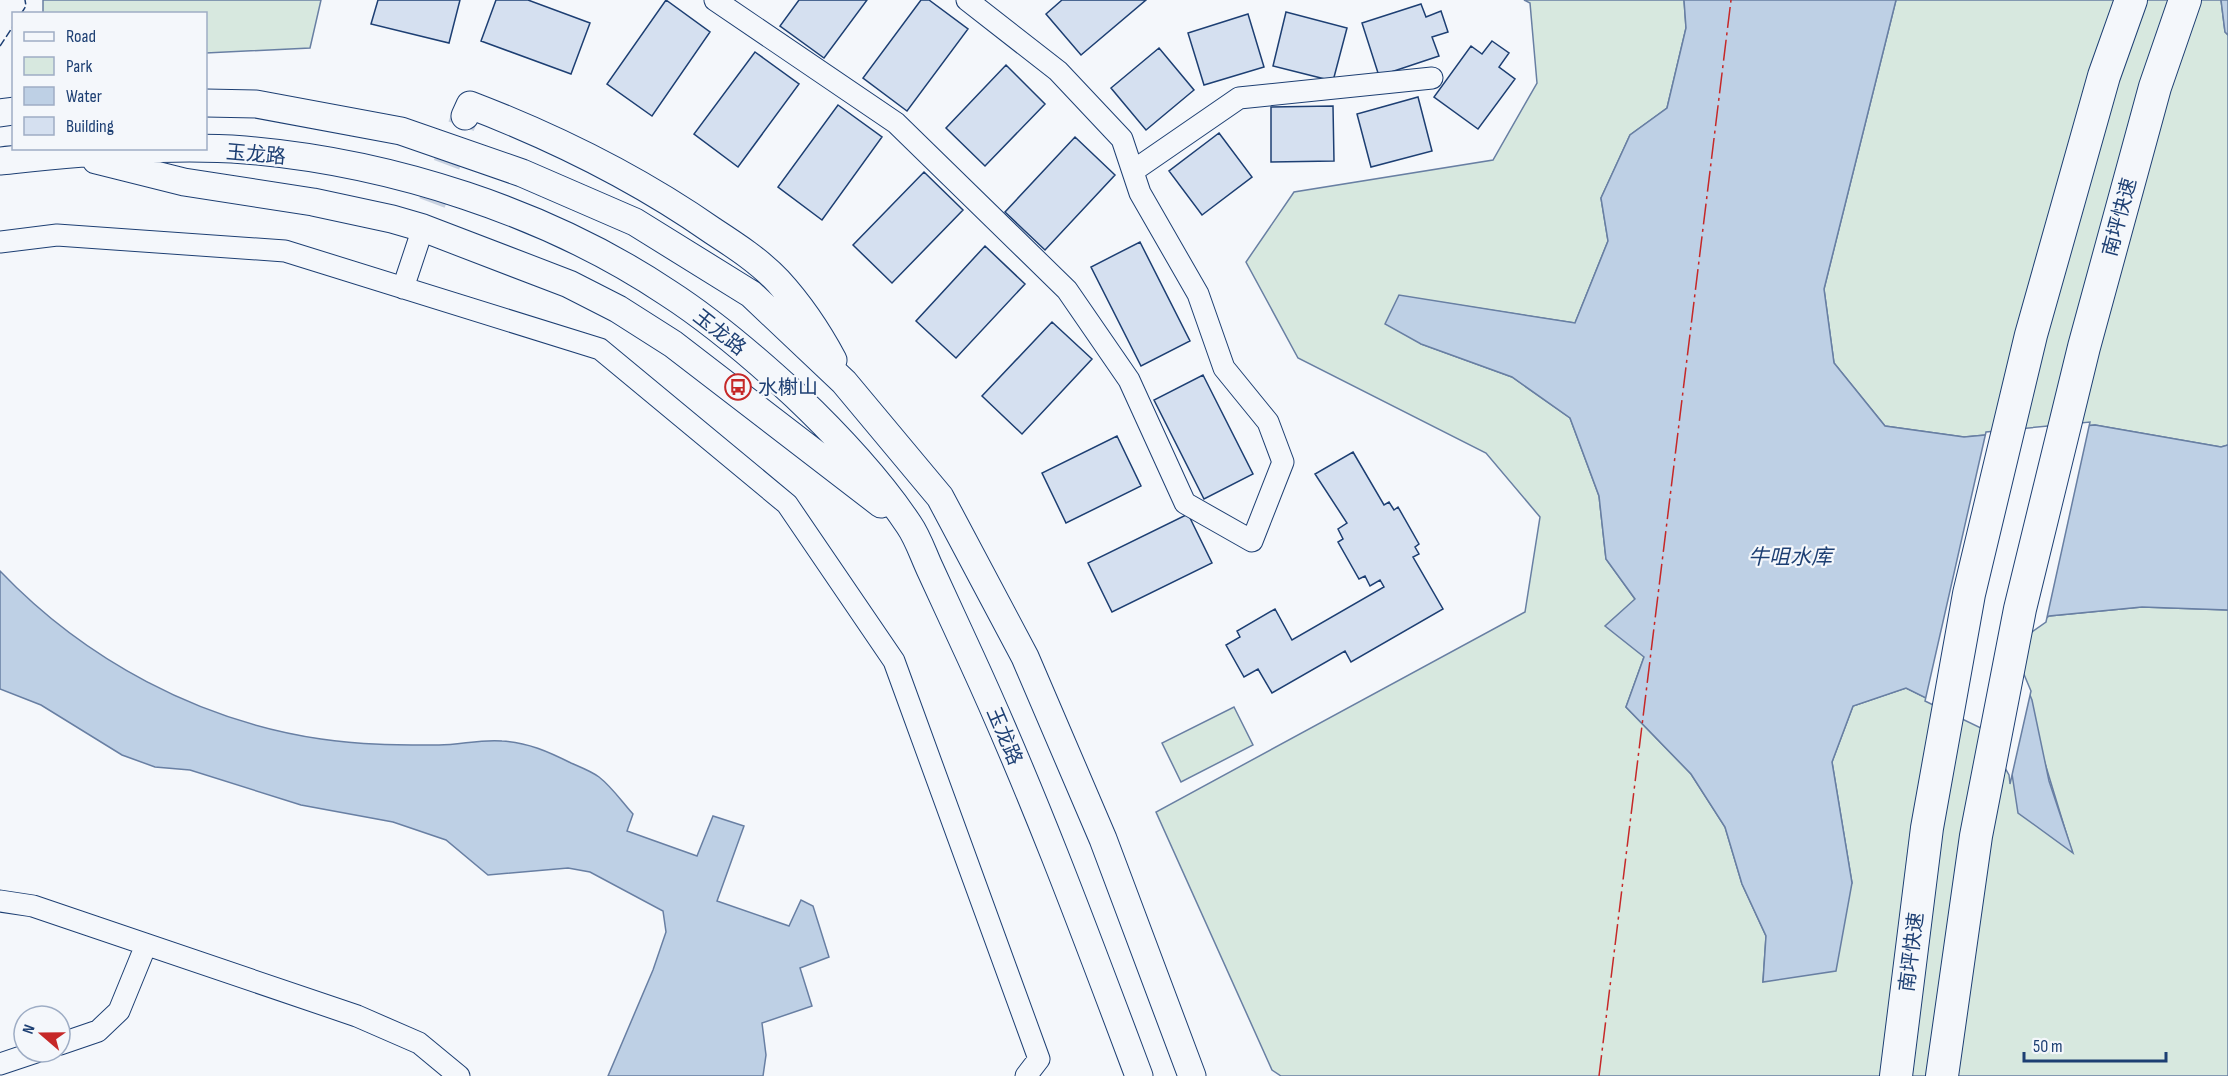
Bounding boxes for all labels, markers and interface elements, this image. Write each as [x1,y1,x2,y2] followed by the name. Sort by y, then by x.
[12,12,207,150] legend
[66,26,96,47] text: Road
[66,56,92,77] text: Park
[66,86,102,107] text: Water
[66,116,114,137] text: Building
[225,140,287,170] street label: 玉龙路
[2098,176,2142,259] street label: 南坪快速
[688,305,750,361] street label: 玉龙路
[723,372,753,402] bus stop icon: 水榭山
[758,376,818,400] place label: 水榭山
[1748,545,1835,570] water label: 牛咀水库
[981,704,1027,769] street label: 玉龙路
[1895,911,1929,993] street label: 南坪快速
[12,1004,72,1064] north arrow
[19,1022,40,1037] text: N
[2024,1025,2166,1063] scale bar
[2033,1036,2063,1057] text: 50 m

